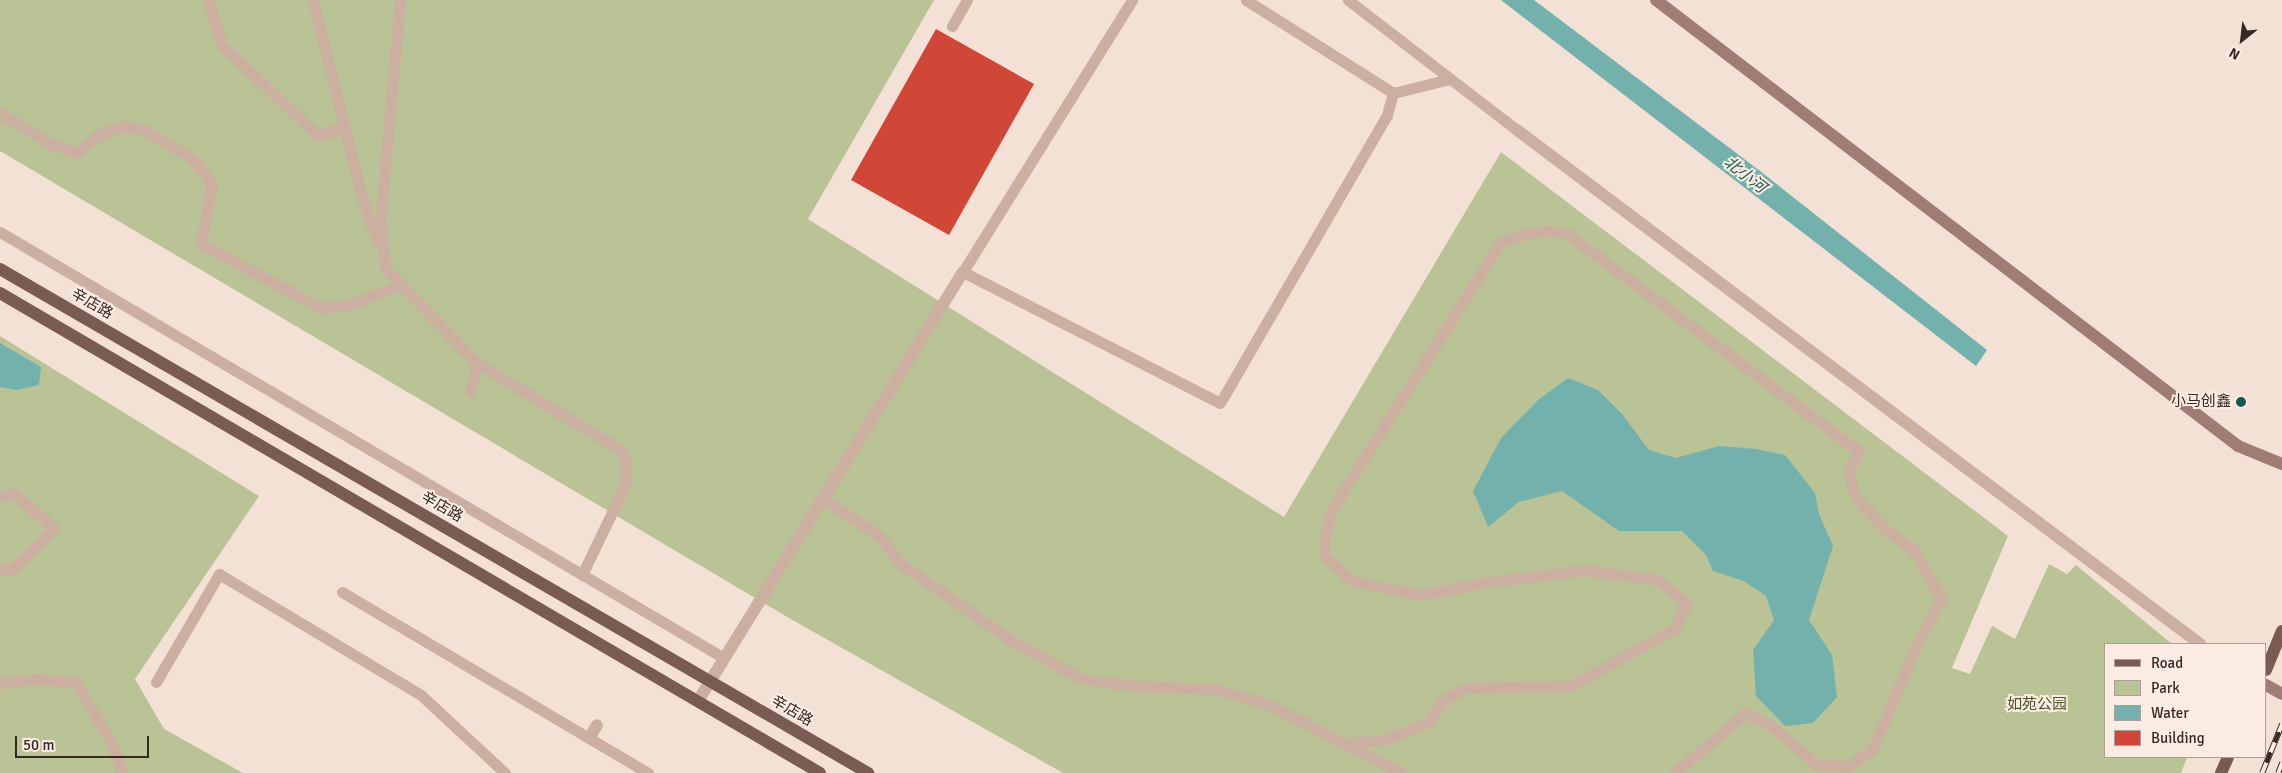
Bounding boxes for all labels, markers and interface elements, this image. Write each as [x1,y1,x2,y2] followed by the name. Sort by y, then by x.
[2217,15,2267,65] north arrow
[2226,44,2243,63] text: N
[1720,153,1770,197] water label: 北小河
[68,285,116,323] street label: 辛店路
[2171,393,2231,411] place label: 小马创鑫
[2235,396,2247,408] marker: 小马创鑫
[418,488,466,526] street label: 辛店路
[2104,643,2267,758] legend
[2151,654,2183,672] text: Road
[2151,679,2180,697] text: Park
[768,692,816,730] street label: 辛店路
[2007,696,2067,714] park label: 如苑公园
[2151,704,2189,722] text: Water
[18,726,151,758] scale bar
[2151,729,2205,747] text: Building
[23,736,54,754] text: 50 m

